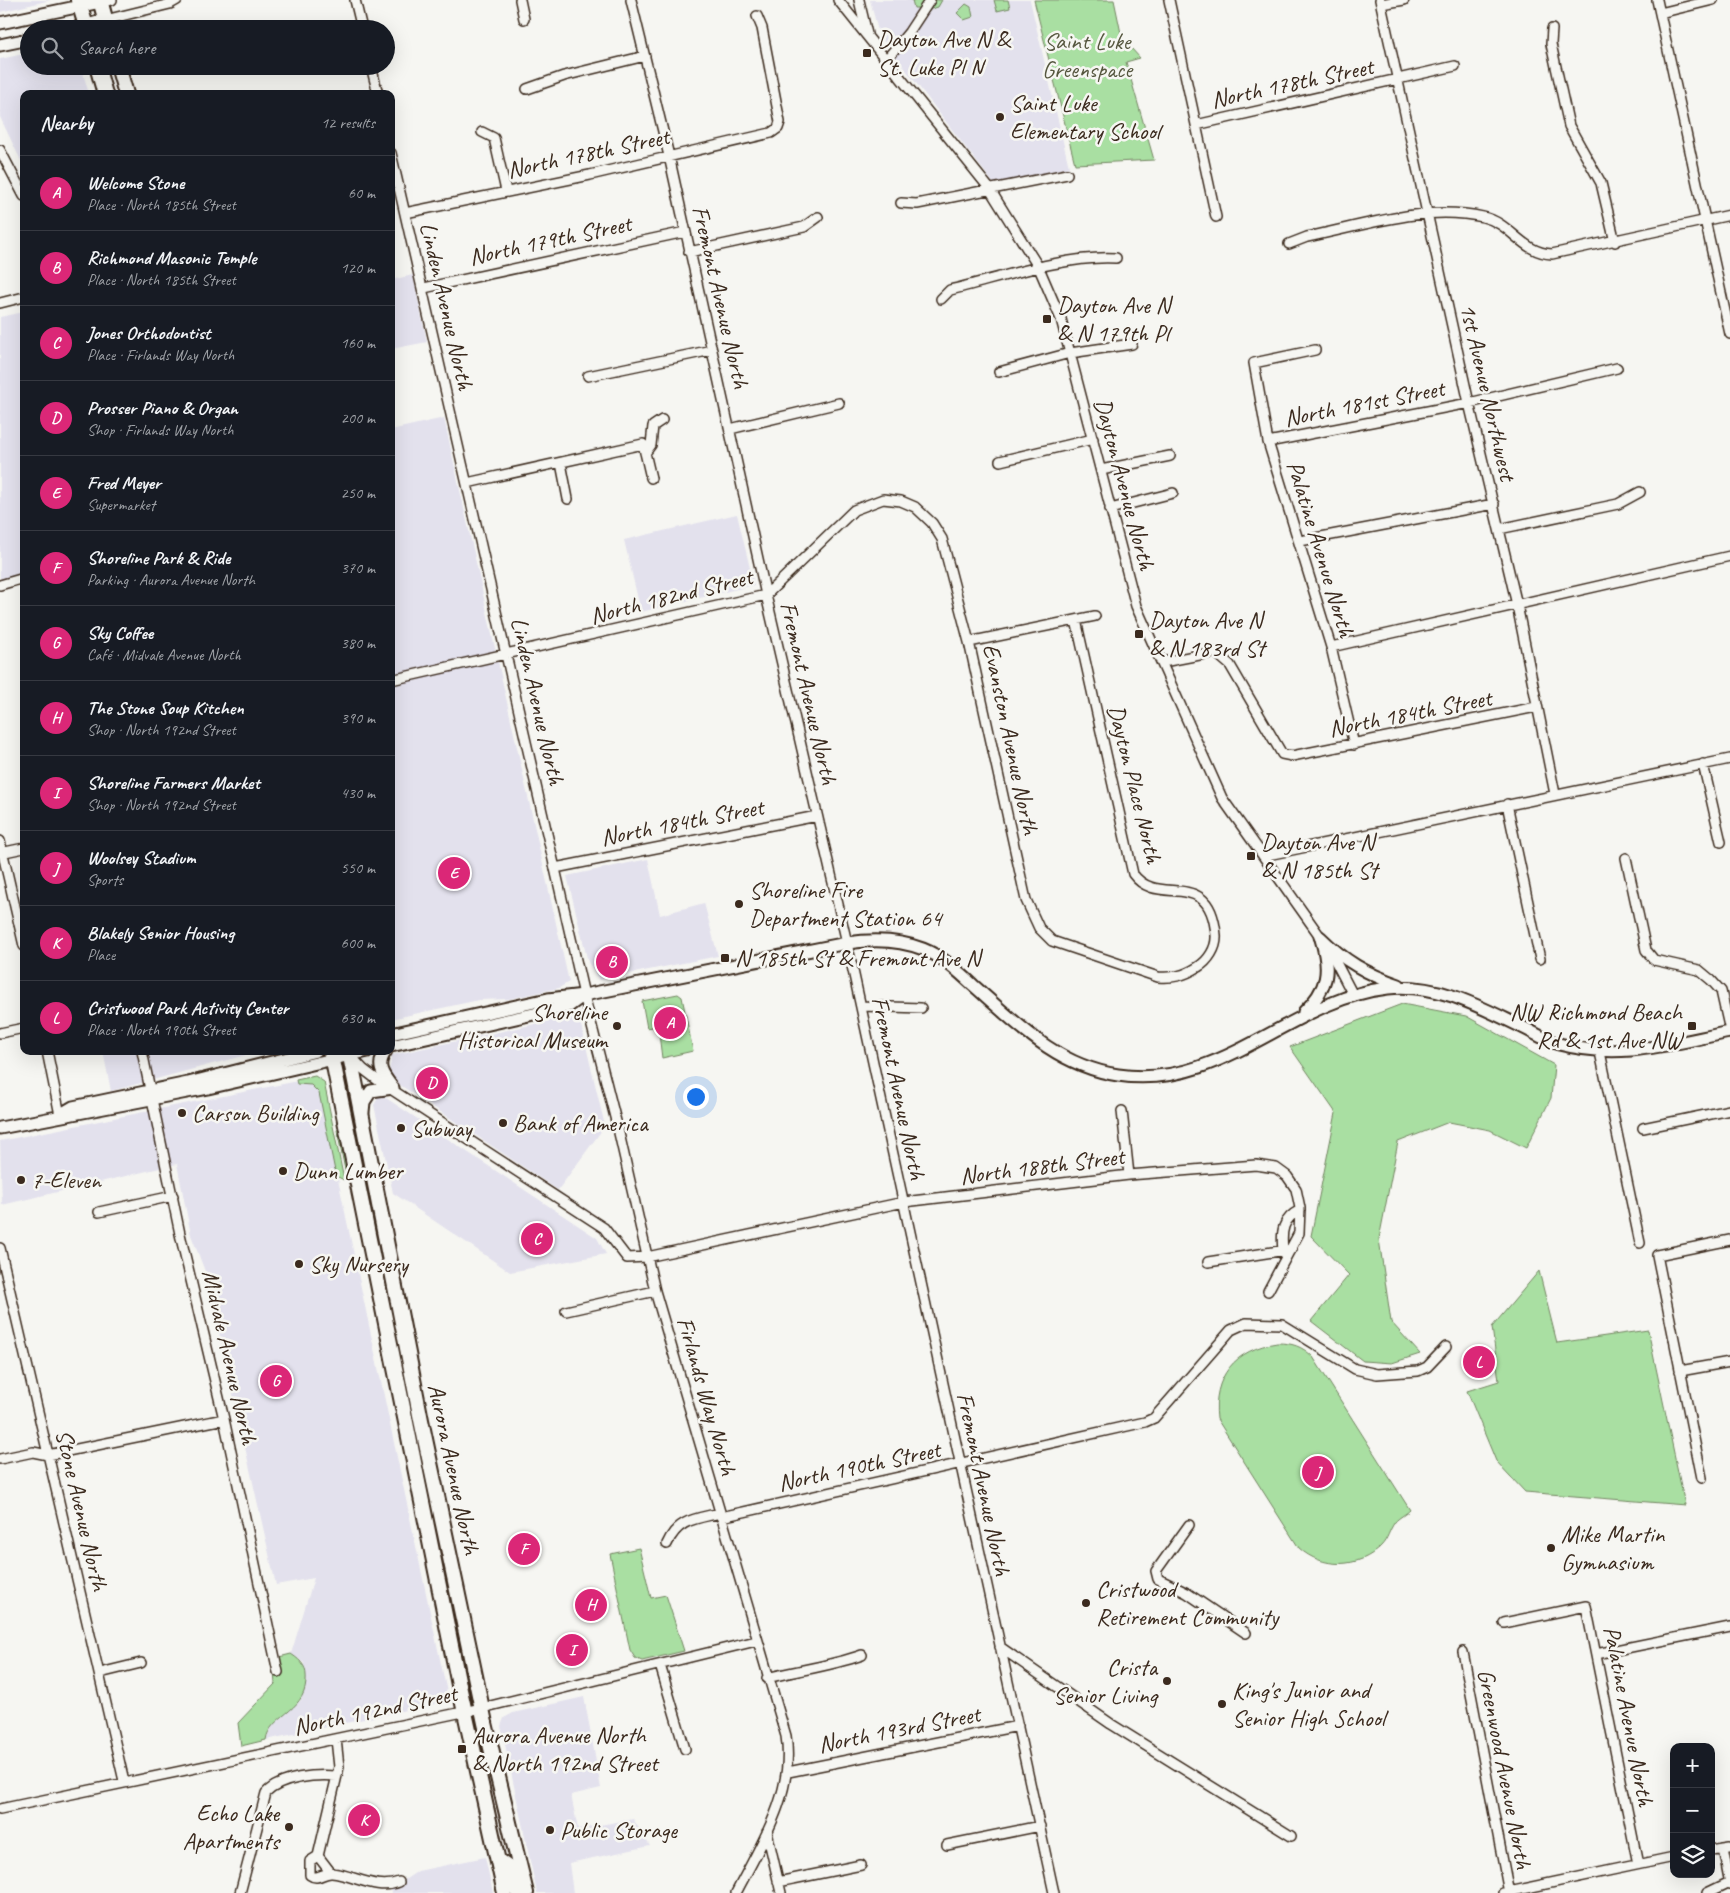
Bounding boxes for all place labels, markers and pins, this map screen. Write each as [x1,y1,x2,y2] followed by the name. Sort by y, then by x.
[877,24,1012,82] place label: Dayton Ave N & St. Luke Pl N
[861,47,873,59] marker: Dayton Ave N & St. Luke Pl N
[1010,88,1164,146] place label: Saint Luke Elementary School
[994,111,1006,123] marker: Saint Luke Elementary School
[1057,290,1174,348] place label: Dayton Ave N & N 179th Pl
[1041,313,1053,325] marker: Dayton Ave N & N 179th Pl
[1149,605,1267,663] place label: Dayton Ave N & N 183rd St
[1133,628,1145,640] marker: Dayton Ave N & N 183rd St
[1261,827,1380,885] place label: Dayton Ave N & N 185th St
[1245,850,1257,862] marker: Dayton Ave N & N 185th St
[438,854,470,892] pin: E
[749,875,944,933] place label: Shoreline Fire Department Station 64
[733,898,745,910] marker: Shoreline Fire Department Station 64
[596,943,628,981] pin: B
[735,943,983,973] place label: N 185th St & Fremont Ave N
[719,952,731,964] marker: N 185th St & Fremont Ave N
[458,997,610,1055] place label: Shoreline Historical Museum
[1510,997,1685,1055] place label: NW Richmond Beach Rd & 1st Ave NW
[654,1004,686,1042] pin: A
[611,1020,623,1032] marker: Shoreline Historical Museum
[1686,1020,1698,1032] marker: NW Richmond Beach Rd & 1st Ave NW
[416,1064,448,1102] pin: D
[192,1098,320,1128] place label: Carson Building
[176,1107,188,1119] marker: Carson Building
[513,1108,649,1138] place label: Bank of America
[411,1113,473,1143] place label: Subway
[497,1117,509,1129] marker: Bank of America
[395,1122,407,1134] marker: Subway
[293,1156,405,1186] place label: Dunn Lumber
[31,1165,102,1195] place label: 7-Eleven
[277,1165,289,1177] marker: Dunn Lumber
[15,1174,27,1186] marker: 7-Eleven
[521,1220,553,1258] pin: C
[309,1249,409,1279] place label: Sky Nursery
[293,1258,305,1270] marker: Sky Nursery
[1463,1343,1495,1381] pin: L
[260,1362,292,1400] pin: G
[1302,1453,1334,1491] pin: J
[1561,1519,1666,1577] place label: Mike Martin Gymnasium
[508,1530,540,1568] pin: F
[1545,1542,1557,1554] marker: Mike Martin Gymnasium
[1096,1574,1280,1632] place label: Cristwood Retirement Community
[575,1586,607,1624] pin: H
[1080,1597,1092,1609] marker: Cristwood Retirement Community
[556,1631,588,1669] pin: I
[1053,1652,1159,1710] place label: Crista Senior Living
[1161,1675,1173,1687] marker: Crista Senior Living
[1232,1675,1389,1733] place label: King's Junior and Senior High School
[1216,1698,1228,1710] marker: King's Junior and Senior High School
[472,1720,660,1778] place label: Aurora Avenue North & North 192nd Street
[456,1743,468,1755] marker: Aurora Avenue North & North 192nd Street
[183,1798,282,1856] place label: Echo Lake Apartments
[348,1801,380,1839] pin: K
[560,1815,679,1845] place label: Public Storage
[283,1821,295,1833] marker: Echo Lake Apartments
[544,1824,556,1836] marker: Public Storage

